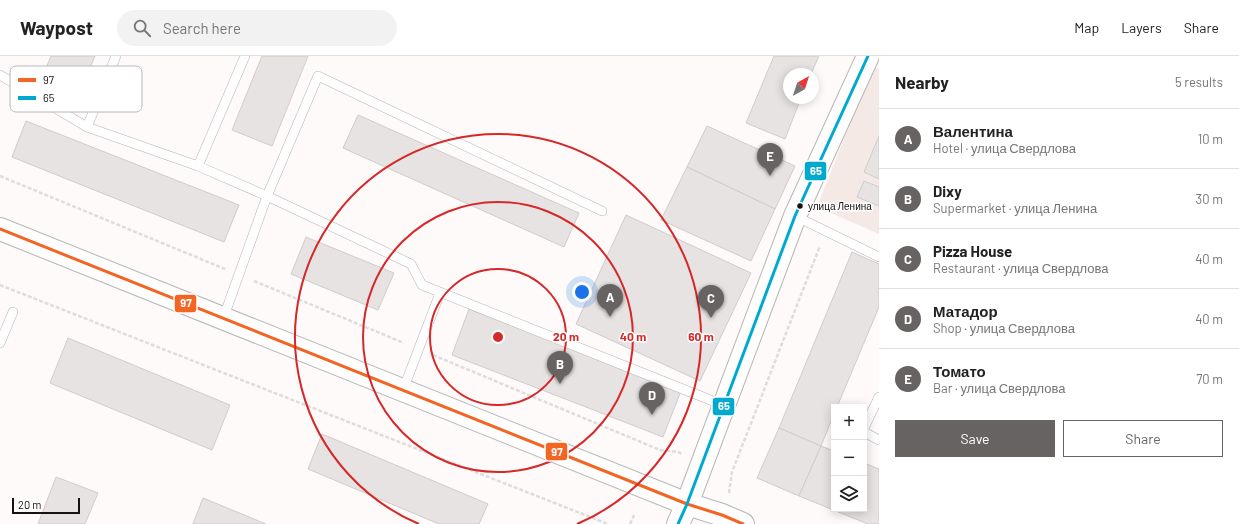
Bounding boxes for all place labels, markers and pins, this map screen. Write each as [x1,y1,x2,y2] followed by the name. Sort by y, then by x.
[757,143,783,176] pin: E
[808,200,872,212] place label: улица Ленина
[795,201,805,211] marker: улица Ленина
[597,284,623,317] pin: A
[698,285,724,318] pin: C
[491,330,505,344] centre of rings
[547,351,573,384] pin: B
[639,382,665,415] pin: D

